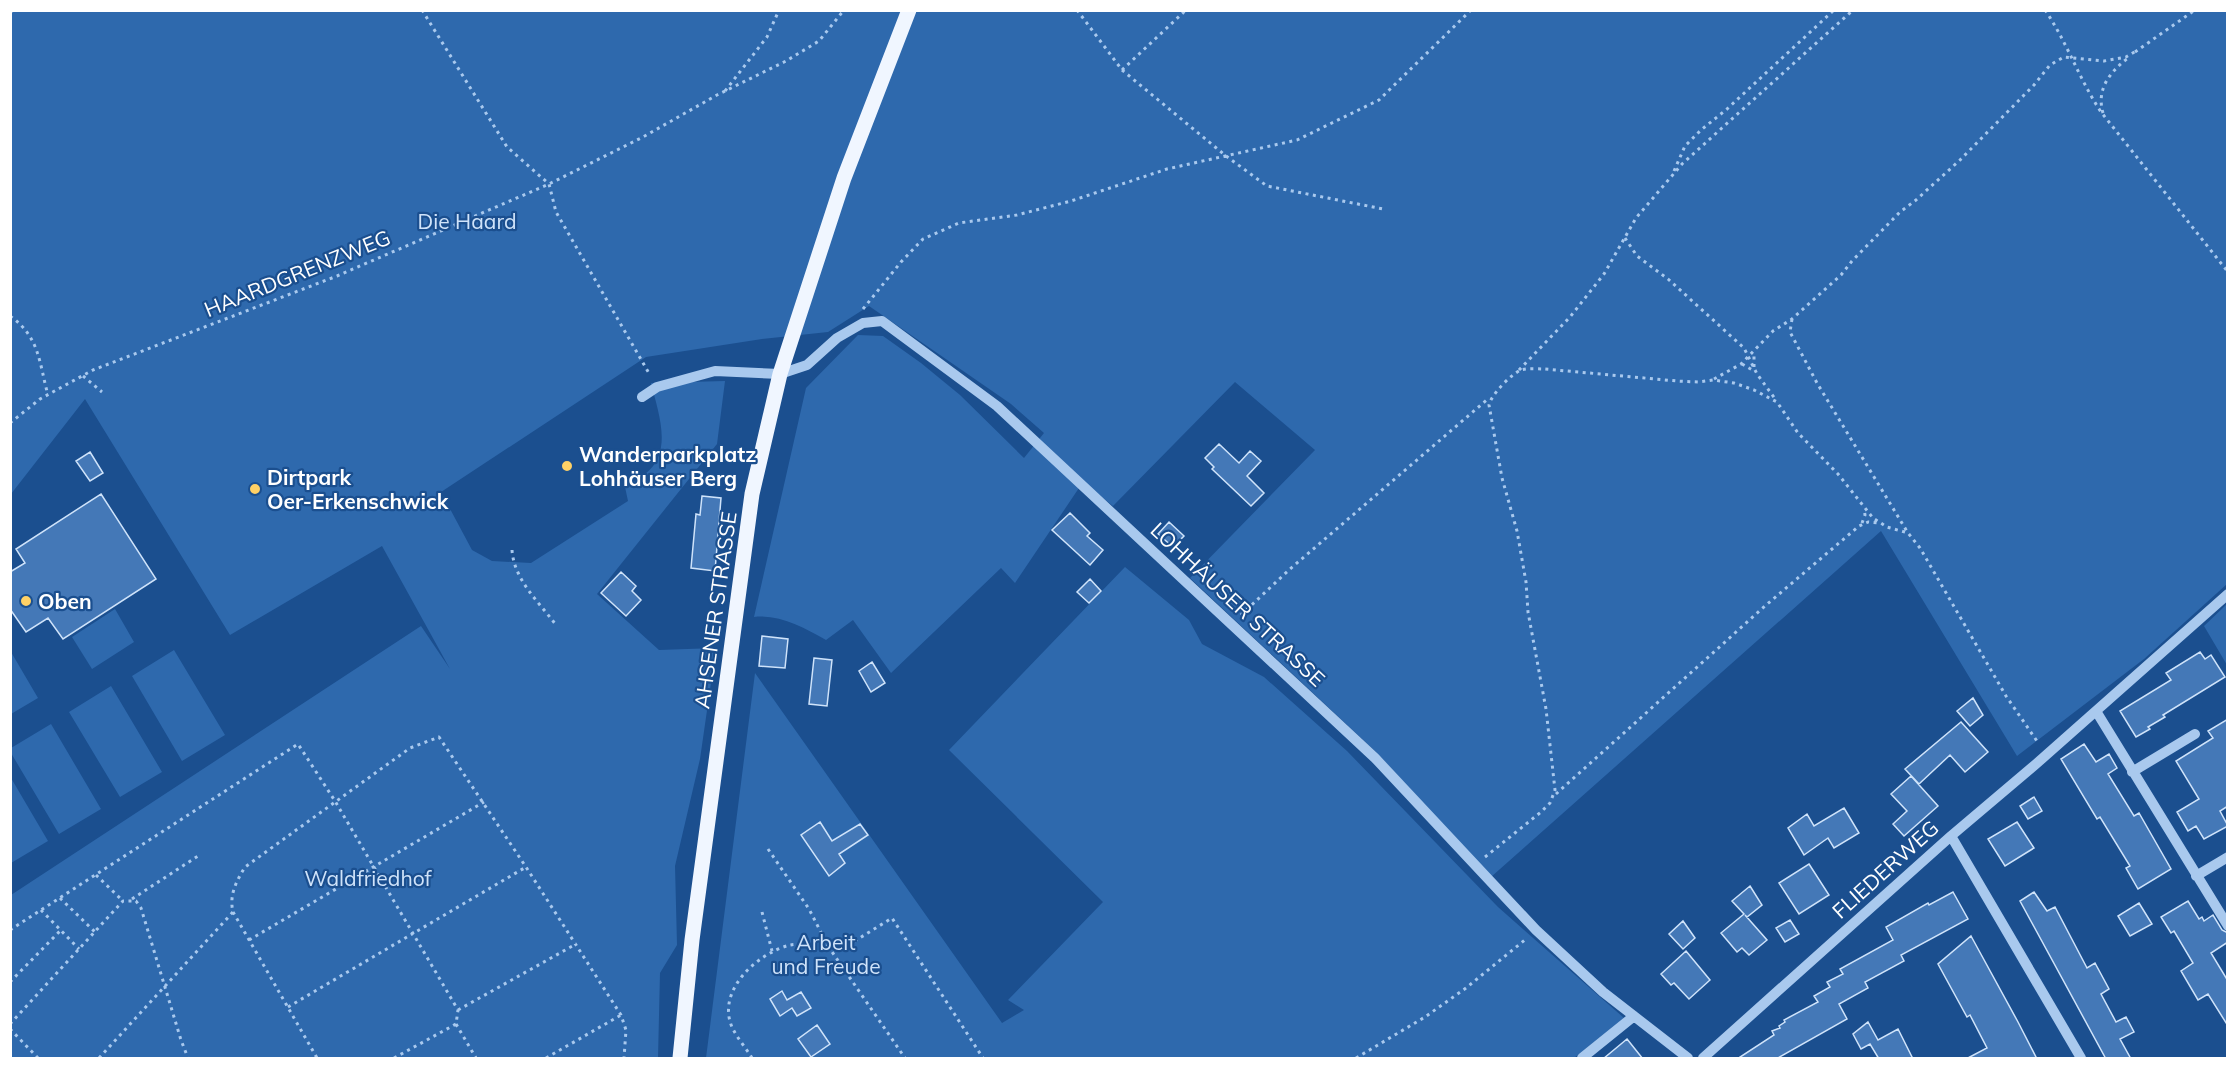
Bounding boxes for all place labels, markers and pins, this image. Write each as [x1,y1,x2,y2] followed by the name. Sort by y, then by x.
[579,441,756,491] place label: Wanderparkplatz Lohhäuser Berg
[560,459,574,473] marker: Wanderparkplatz Lohhäuser Berg
[267,464,449,514] place label: Dirtpark Oer-Erkenschwick
[248,482,262,496] marker: Dirtpark Oer-Erkenschwick
[38,588,92,614] place label: Oben
[19,594,33,608] marker: Oben

